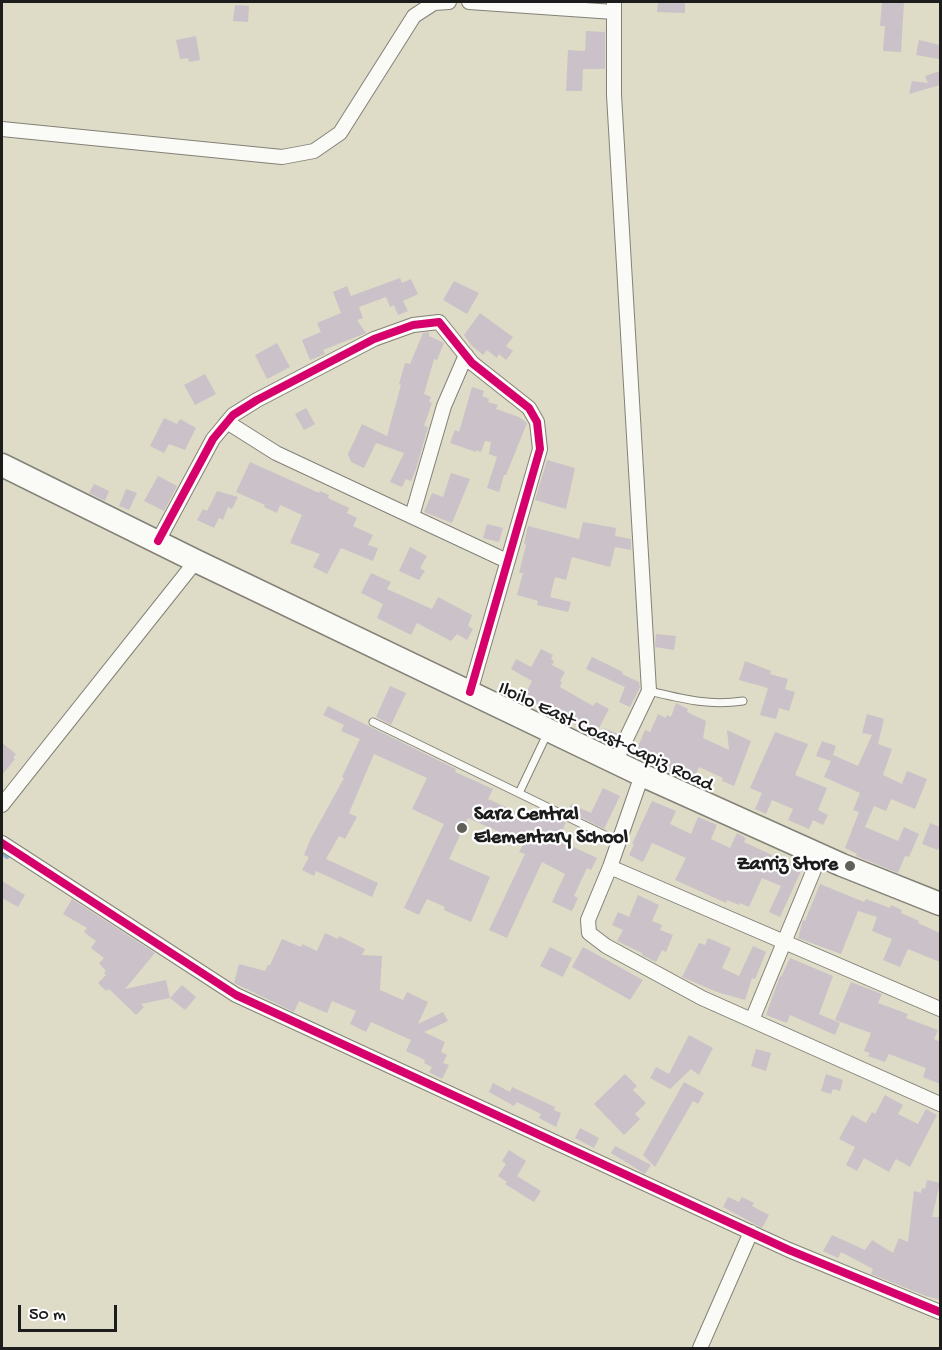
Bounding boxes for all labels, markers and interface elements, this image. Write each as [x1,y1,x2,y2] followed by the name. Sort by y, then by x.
[494,678,716,798] street label: Iloilo East Coast-Capiz Road
[474,804,628,851] place label: Sara Central Elementary School
[455,821,469,835] marker: Sara Central Elementary School
[737,854,838,878] place label: Zarriz Store
[843,859,857,873] marker: Zarriz Store
[21,1293,120,1331] scale bar
[29,1305,66,1326] text: 50 m

